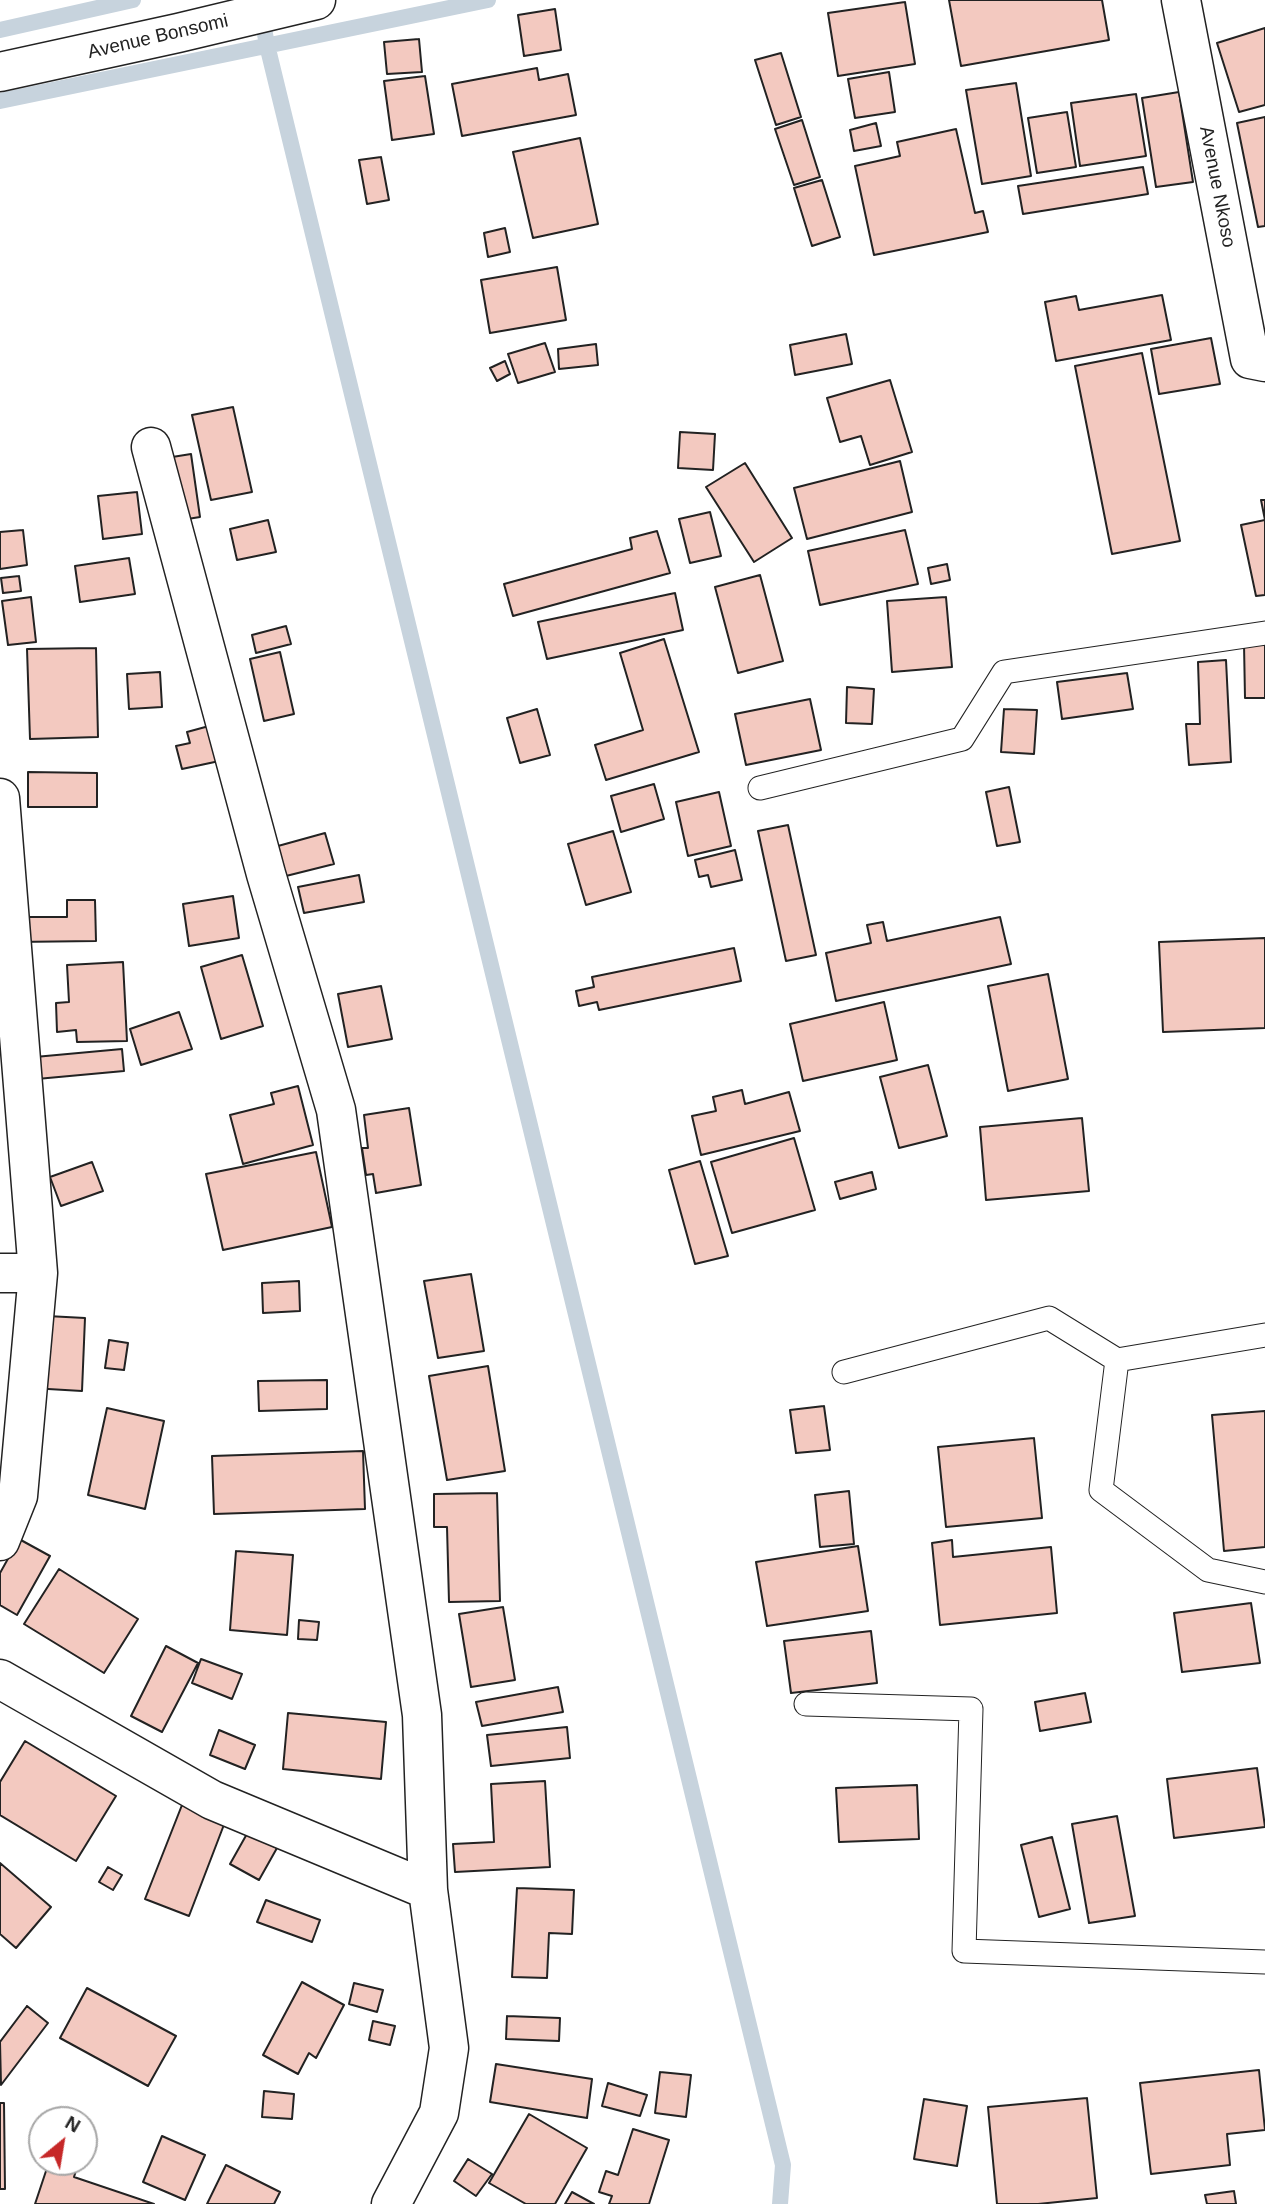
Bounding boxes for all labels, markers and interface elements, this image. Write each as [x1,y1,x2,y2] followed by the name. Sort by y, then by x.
[86,10,230,64] street label: Avenue Bonsomi
[1194,124,1240,250] street label: Avenue Nkoso
[28,2106,98,2176] north arrow
[62,2112,84,2137] text: N

